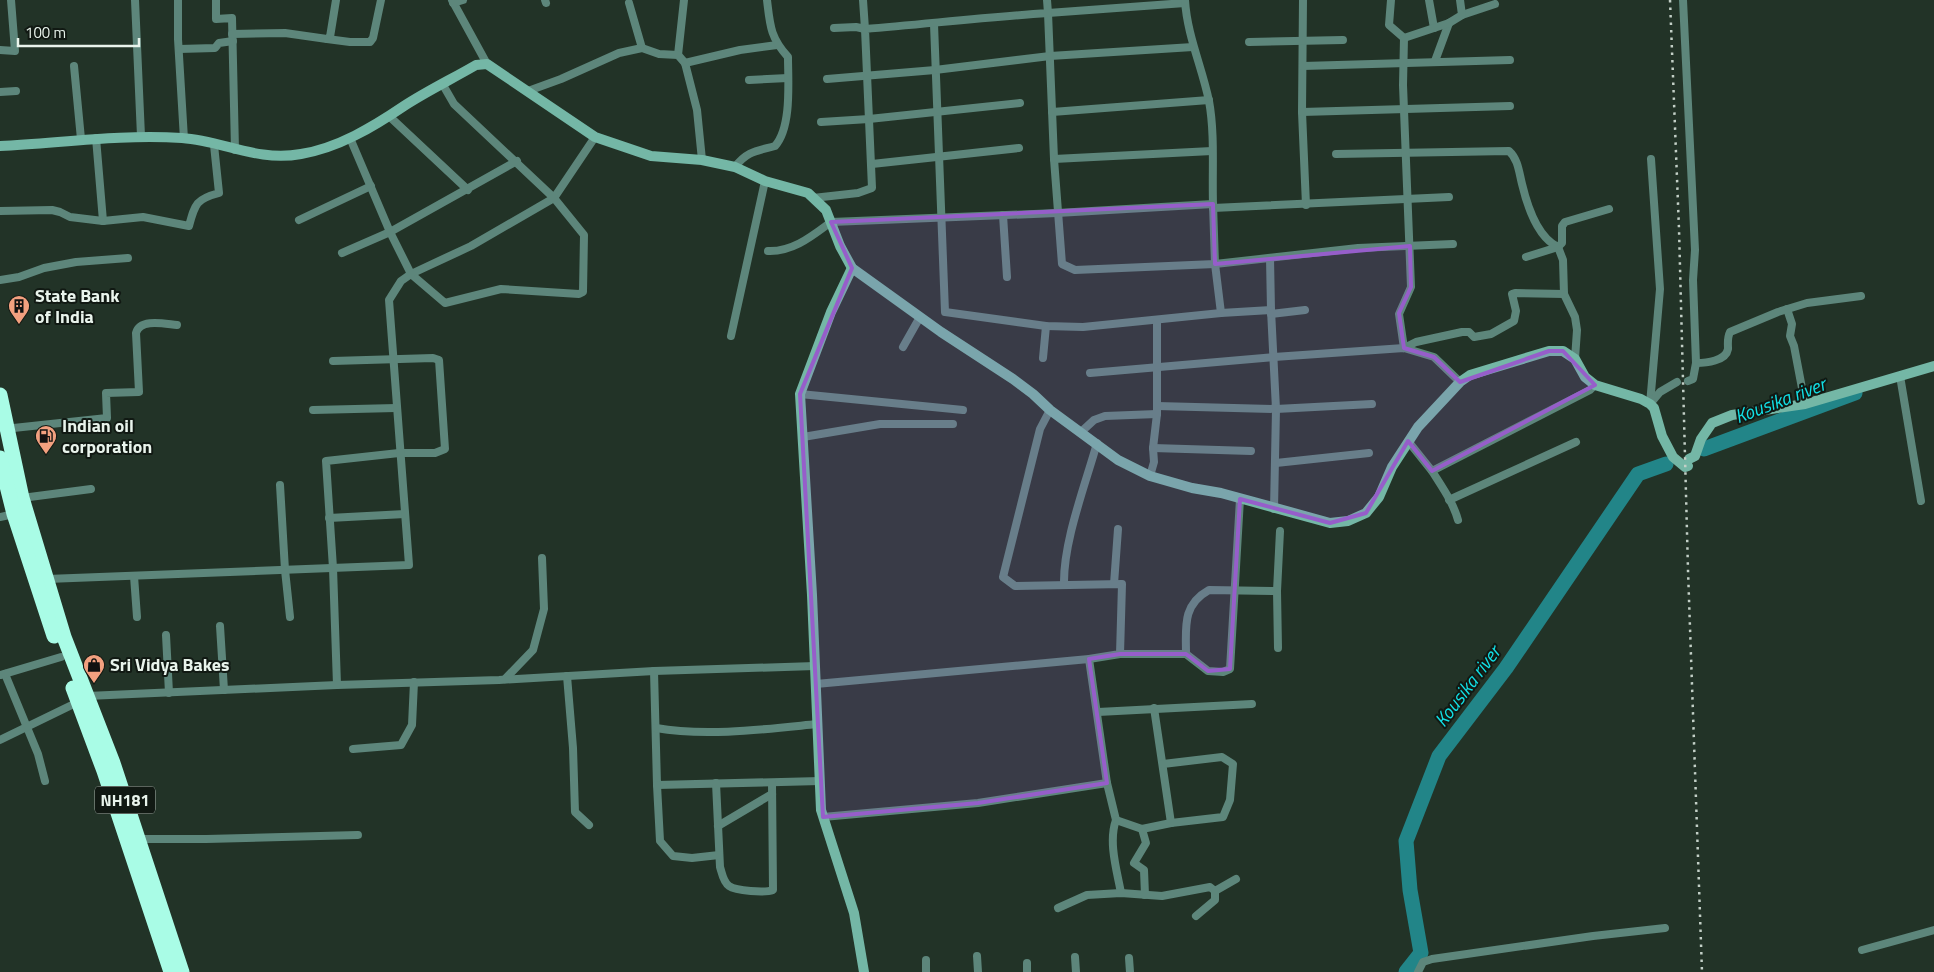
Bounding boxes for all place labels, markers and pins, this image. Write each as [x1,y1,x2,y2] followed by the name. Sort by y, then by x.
[35,282,120,330] place label: State Bank of India
[7,294,31,325] building icon: State Bank of India
[62,412,152,460] place label: Indian oil corporation
[34,424,58,455] fuel station icon: Indian oil corporation
[110,651,229,678] place label: Sri Vidya Bakes
[82,653,106,684] shop icon: Sri Vidya Bakes

